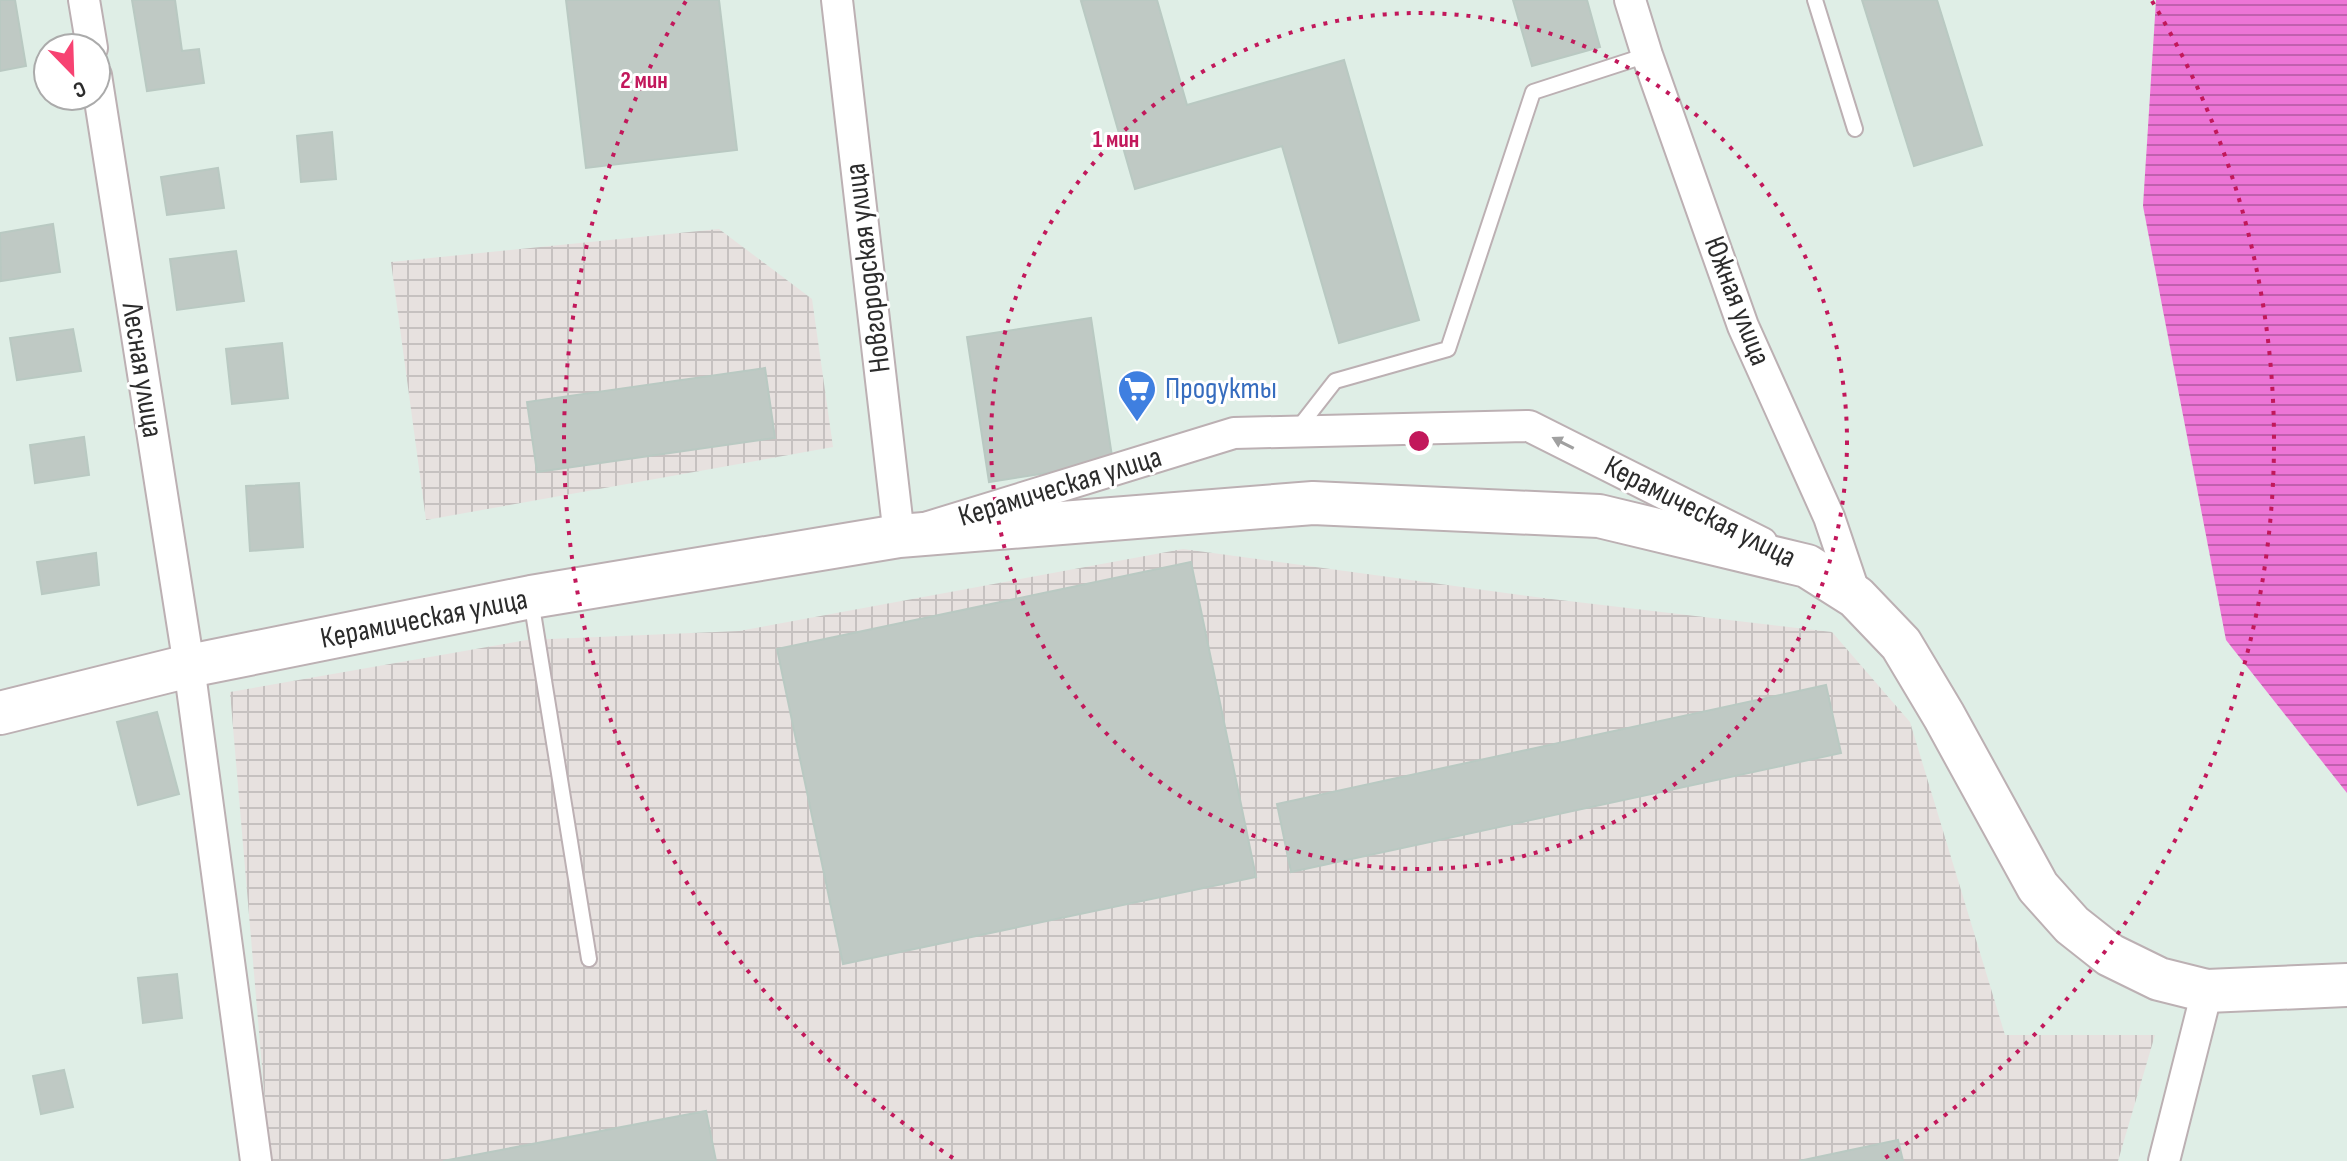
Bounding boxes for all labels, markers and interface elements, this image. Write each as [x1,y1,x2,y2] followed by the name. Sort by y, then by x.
[32,32,112,112] north arrow
[620,66,668,95] text: 2 мин
[69,74,90,104] text: С
[1093,125,1139,154] text: 1 мин
[837,161,899,375] street label: Новгородская улица
[1696,231,1778,371] street label: Южная улица
[113,299,170,440] street label: Лесная улица
[1116,368,1158,423] supermarket icon: Продукты
[1165,371,1277,407] place label: Продукты
[1405,427,1433,455] centre of rings
[1551,436,1574,449] one-way arrow
[954,439,1166,535] street label: Керамическая улица
[1598,448,1802,576] street label: Керамическая улица
[317,581,531,657] street label: Керамическая улица

